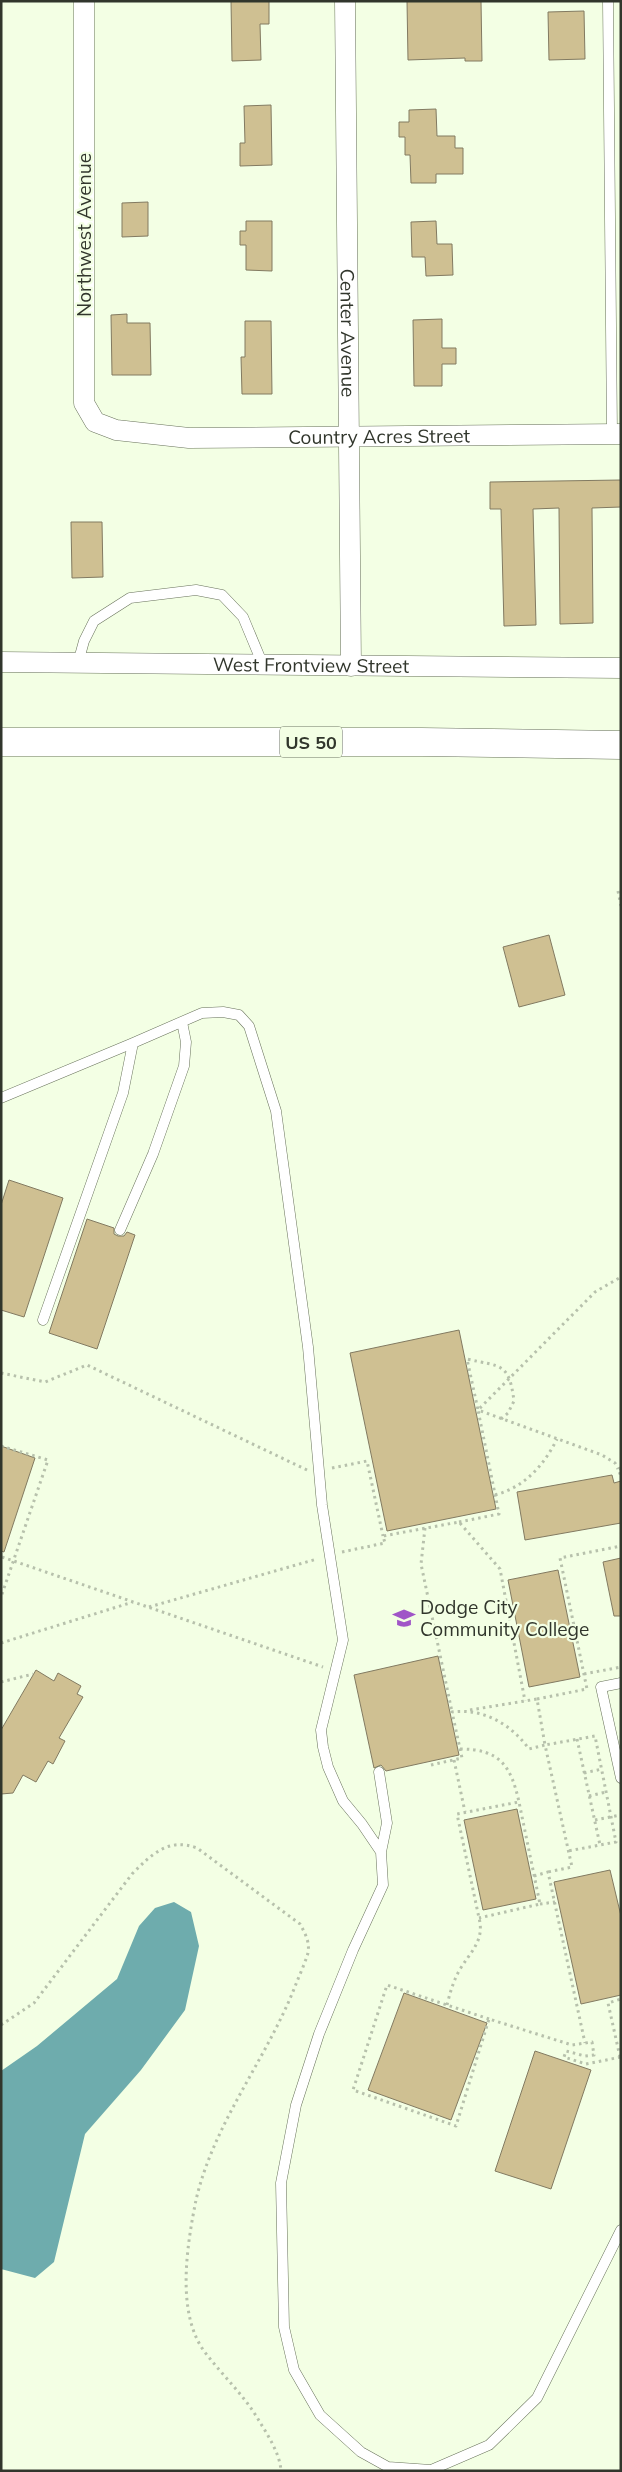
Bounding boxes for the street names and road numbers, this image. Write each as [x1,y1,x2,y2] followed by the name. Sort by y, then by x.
[72,153,96,317] street label: Northwest Avenue
[335,268,361,398] street label: Center Avenue
[288,423,471,449] street label: Country Acres Street
[213,652,410,678] street label: West Frontview Street
[280,726,342,758] road number: US 50

